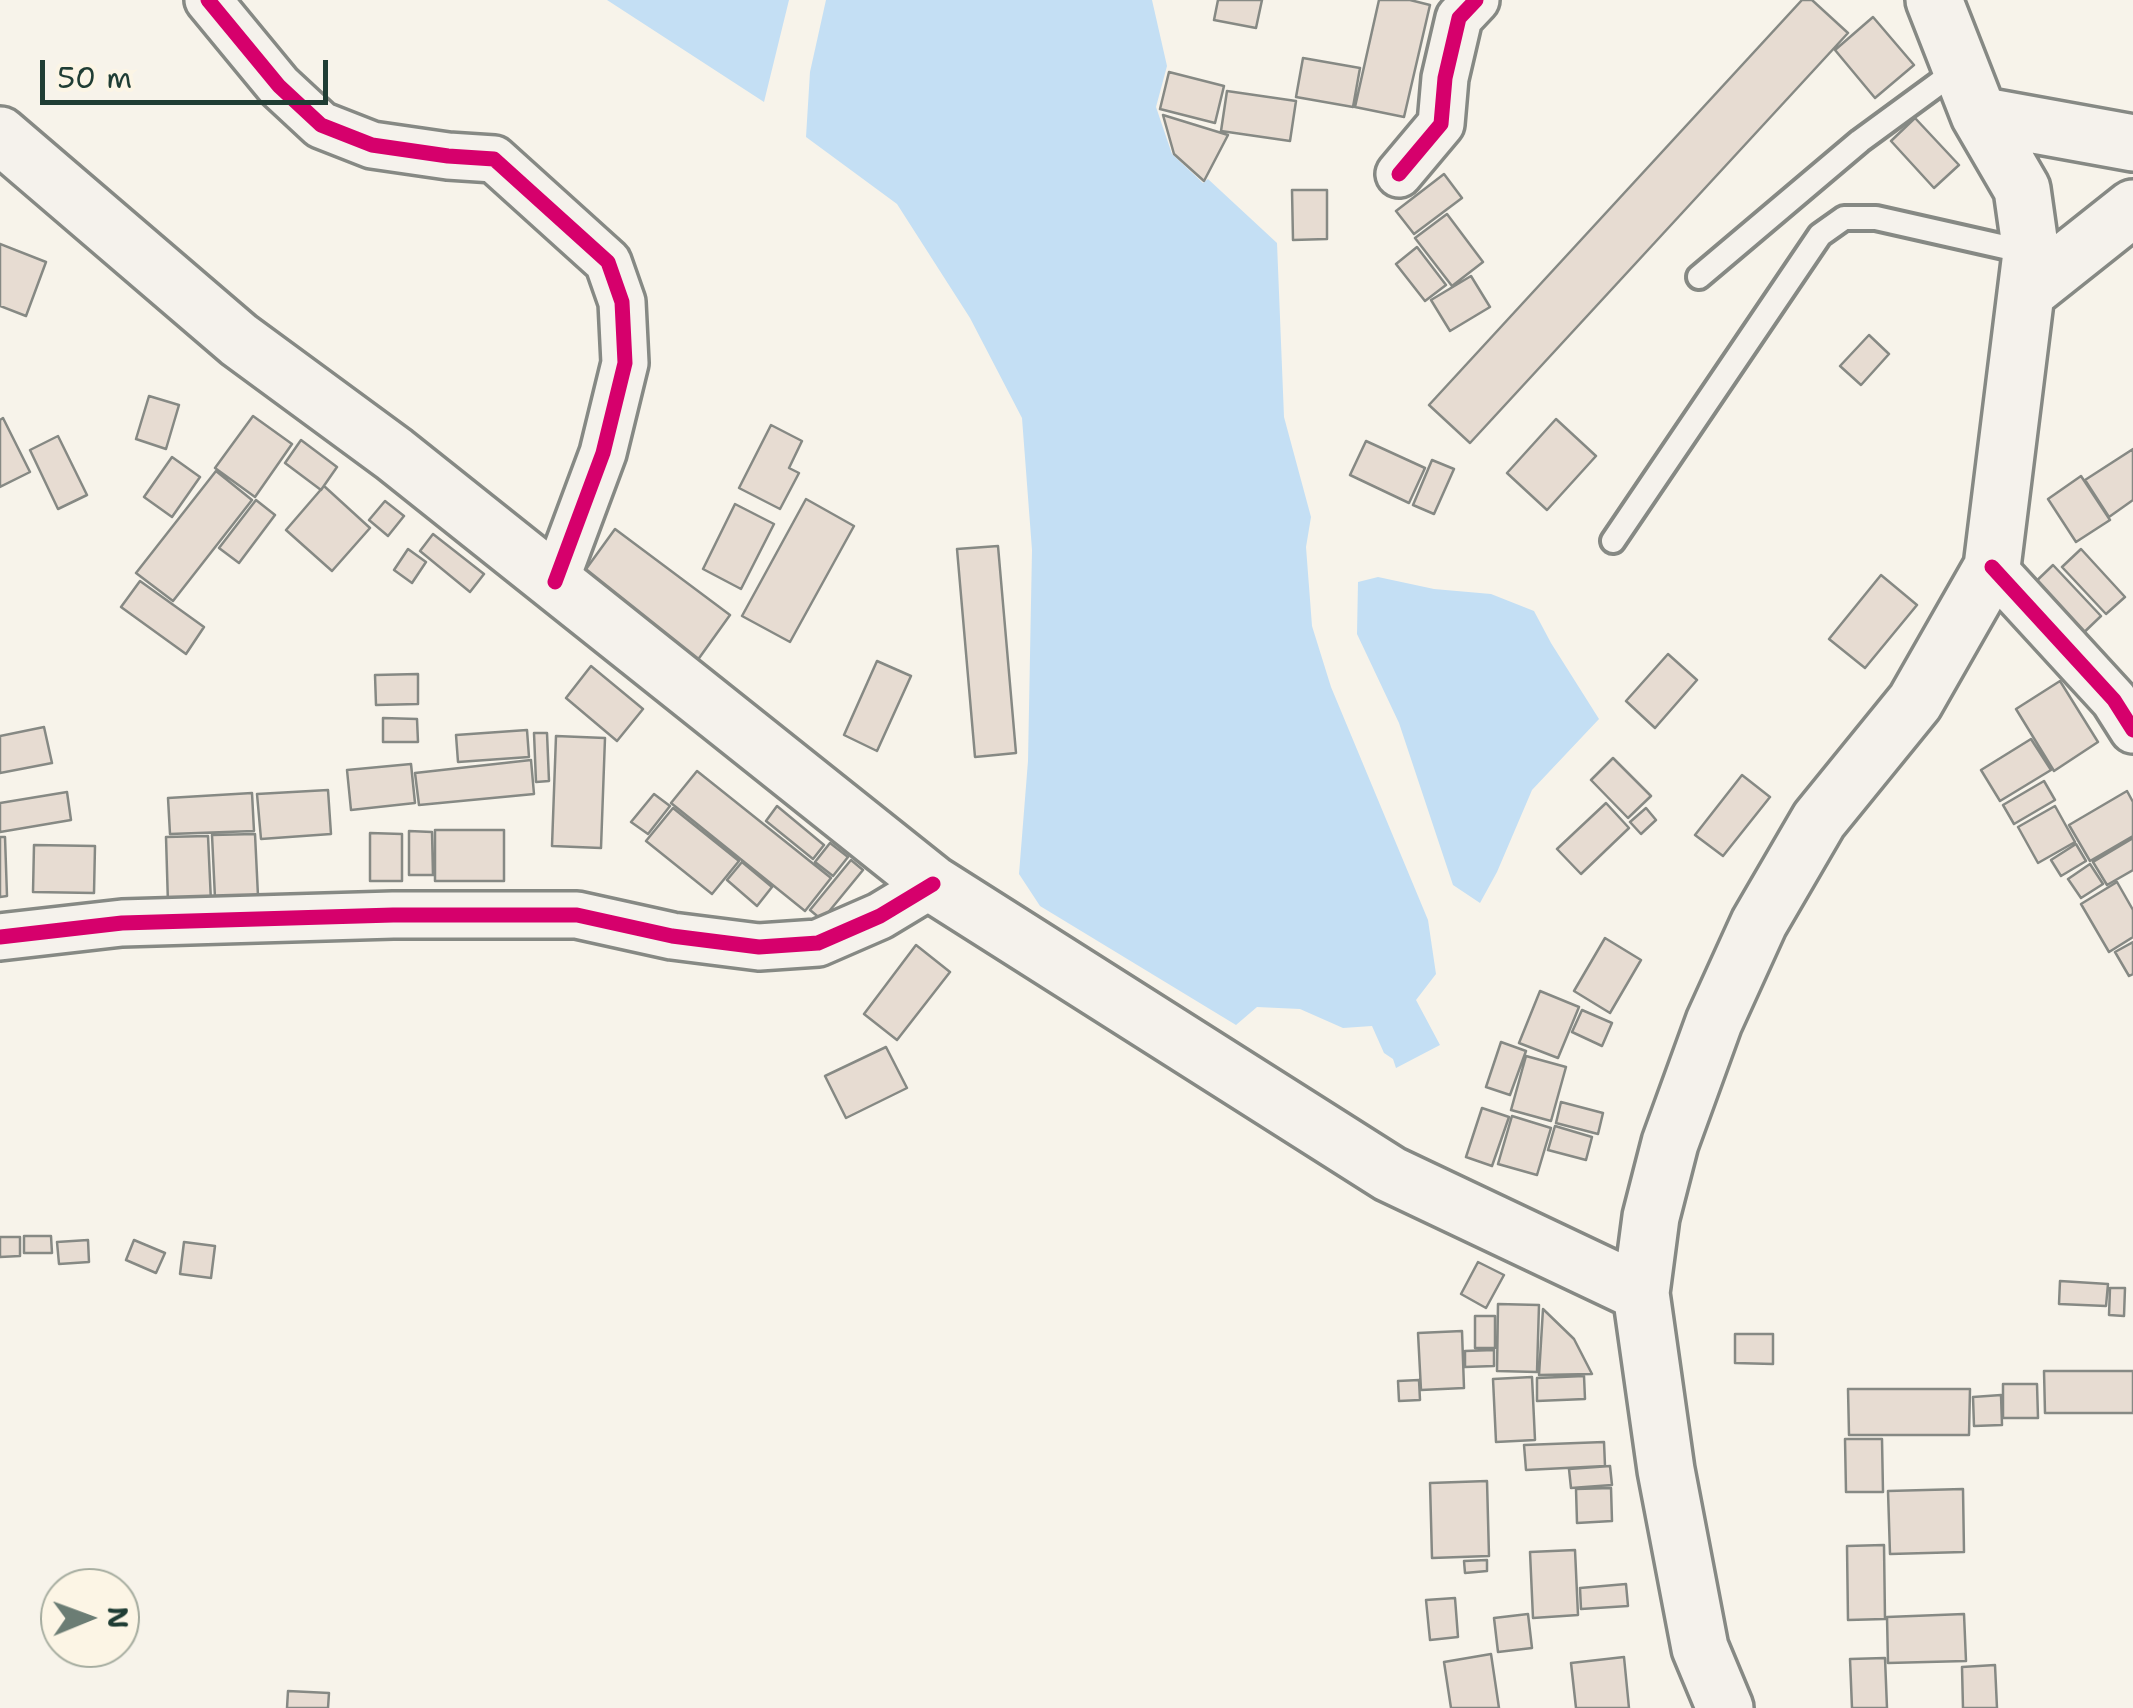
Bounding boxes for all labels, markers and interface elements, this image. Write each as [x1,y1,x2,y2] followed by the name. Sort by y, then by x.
[45,40,332,102] scale bar
[57,57,132,98] text: 50 m
[40,1568,140,1668] north arrow
[99,1606,137,1629] text: N

